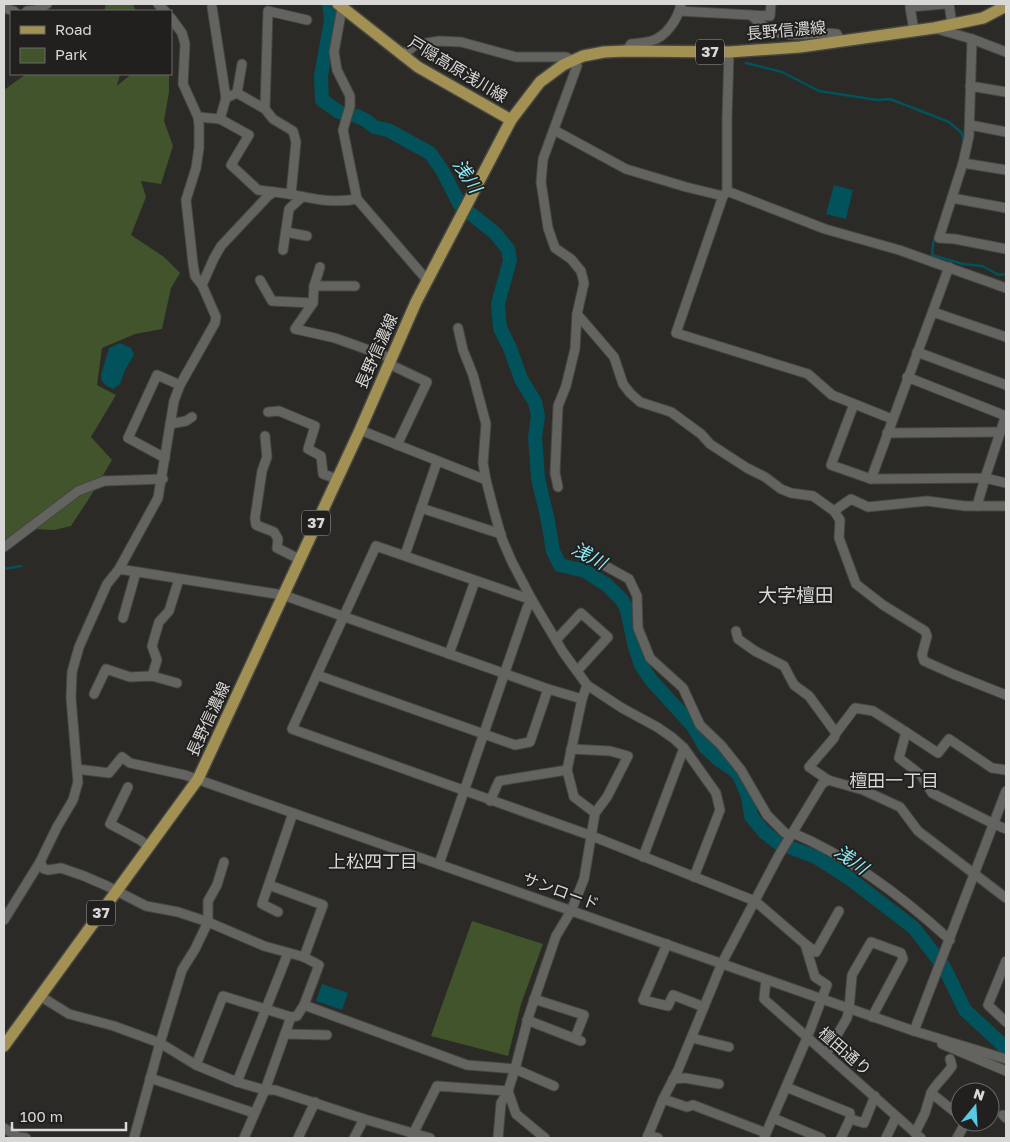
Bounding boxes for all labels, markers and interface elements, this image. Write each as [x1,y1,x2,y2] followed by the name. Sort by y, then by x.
[10,10,172,75] legend
[745,17,827,43] street label: 長野信濃線
[55,20,92,38] text: Road
[405,32,511,106] street label: 戸隠高原浅川線
[696,40,724,64] road number: 37
[55,45,88,63] text: Park
[449,154,488,198] water label: 浅川
[351,310,401,392] street label: 長野信濃線
[302,510,330,536] road number: 37
[568,537,612,574] water label: 浅川
[758,583,834,606] district label: 大字檀田
[182,679,234,759] street label: 長野信濃線
[849,769,939,791] district label: 檀田一丁目
[831,840,874,880] water label: 浅川
[328,850,418,872] district label: 上松四丁目
[520,868,602,914] street label: サンロード
[87,900,115,926] road number: 37
[814,1022,876,1080] street label: 檀田通り
[950,1082,1000,1132] north arrow
[971,1084,987,1104] text: N
[12,1100,126,1132] scale bar
[20,1107,63,1125] text: 100 m

